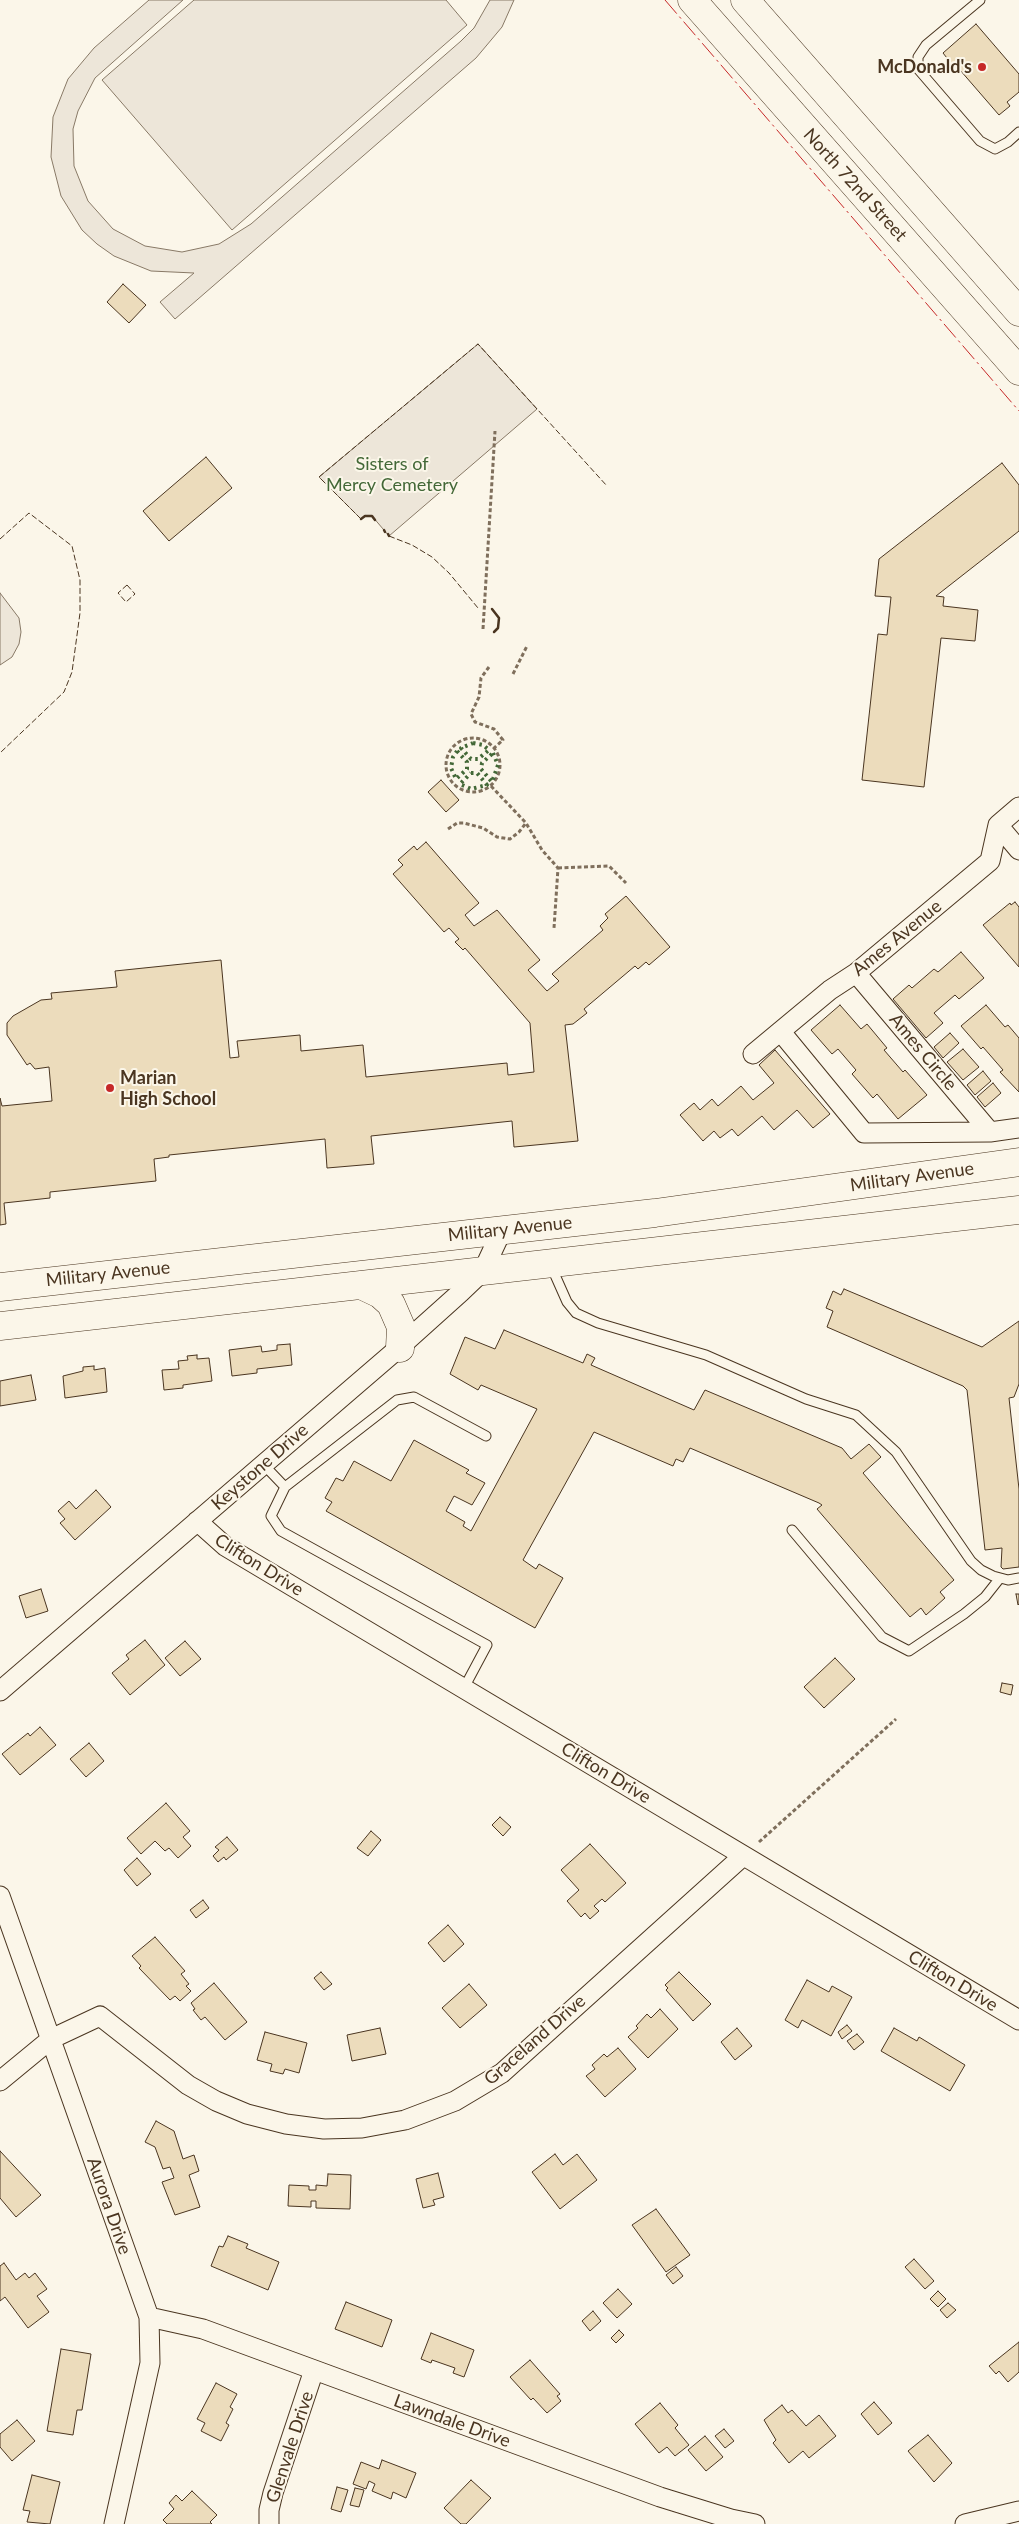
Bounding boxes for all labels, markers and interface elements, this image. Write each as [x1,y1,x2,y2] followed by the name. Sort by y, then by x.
[877,56,972,78] place label: McDonald's
[976,61,988,73] marker: McDonald's
[799,124,911,246] street label: North 72nd Street
[326,453,458,496] park label: Sisters of Mercy Cemetery
[848,895,946,981] street label: Ames Avenue
[885,1009,961,1095] street label: Ames Circle
[120,1067,216,1110] place label: Marian High School
[104,1082,116,1094] marker: Marian High School
[849,1158,975,1196] street label: Military Avenue
[447,1212,573,1246] street label: Military Avenue
[45,1257,171,1291] street label: Military Avenue
[207,1419,313,1515] street label: Keystone Drive
[211,1529,307,1601] street label: Clifton Drive
[557,1738,655,1808] street label: Clifton Drive
[904,1946,1002,2016] street label: Clifton Drive
[480,1990,590,2090] street label: Graceland Drive
[82,2155,136,2257] street label: Aurora Drive
[262,2389,318,2505] street label: Glenvale Drive
[391,2390,513,2452] street label: Lawndale Drive

